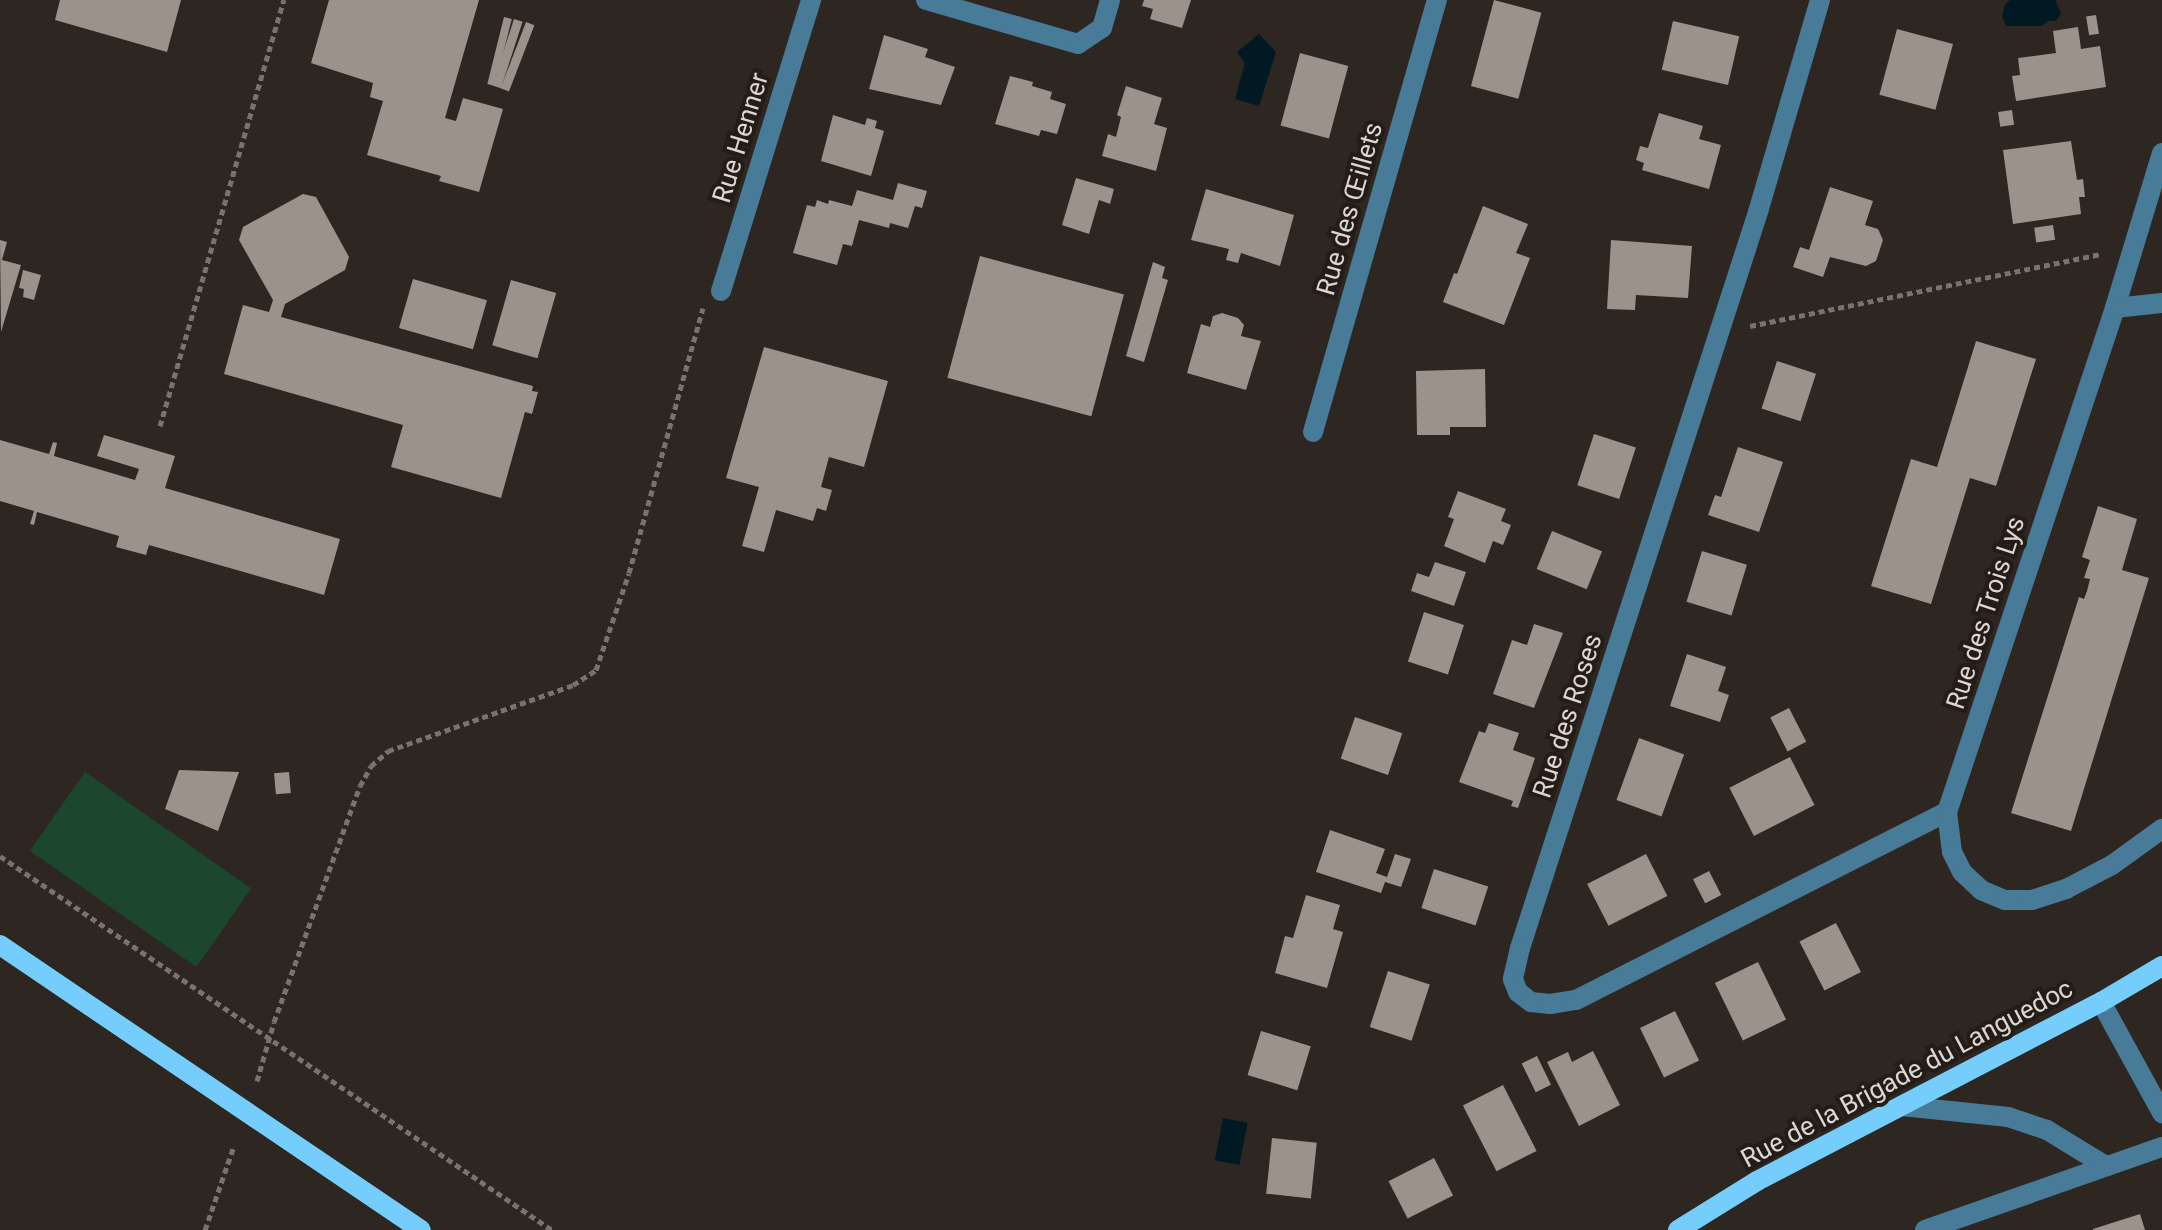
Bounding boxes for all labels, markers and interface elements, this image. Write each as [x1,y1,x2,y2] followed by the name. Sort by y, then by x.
[706,69,776,207] street label: Rue Henner
[1310,119,1390,299] street label: Rue des Œillets
[1940,513,2032,713] street label: Rue des Trois Lys
[1527,630,1609,802] street label: Rue des Roses
[1736,973,2078,1175] street label: Rue de la Brigade du Languedoc

